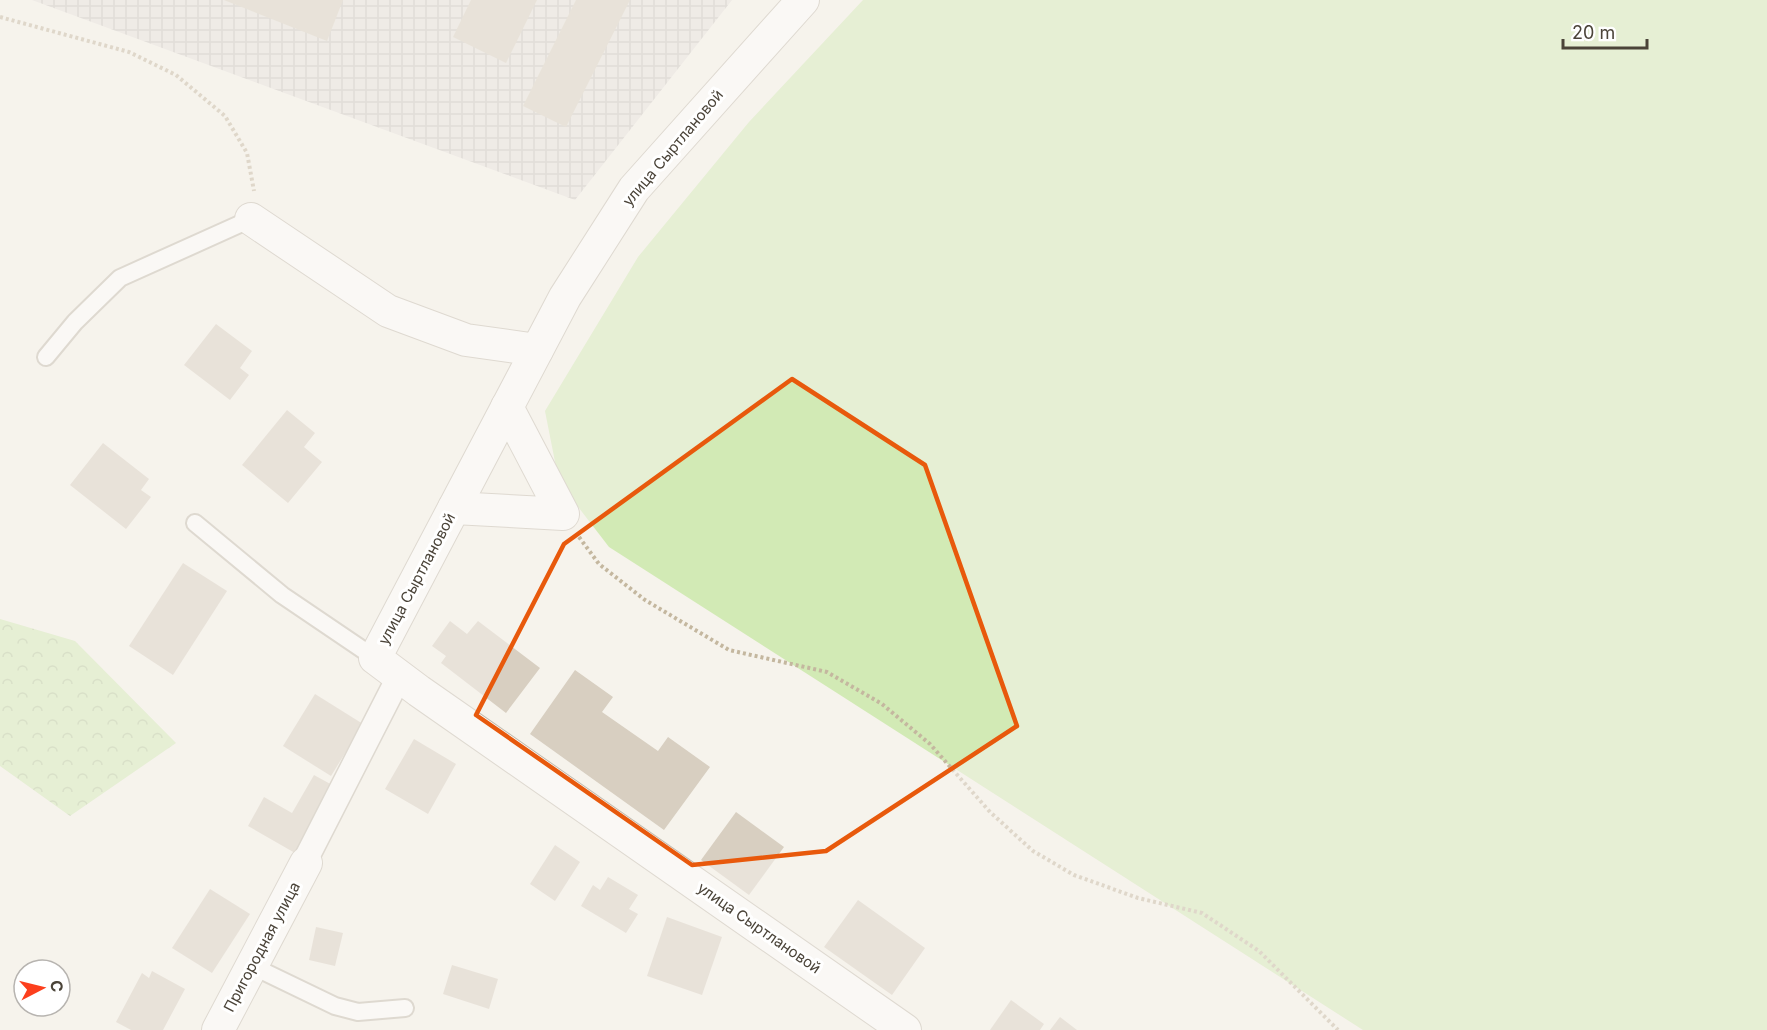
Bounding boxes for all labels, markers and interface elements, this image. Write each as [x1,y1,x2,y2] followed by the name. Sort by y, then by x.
[1563,12,1647,50] scale bar
[1572,22,1615,43] text: 20 m
[618,86,727,210] street label: улица Сыртлановой
[374,510,459,648] street label: улица Сыртлановой
[219,878,304,1015] street label: Пригородная улица
[694,878,825,977] street label: улица Сыртлановой
[12,958,72,1018] north arrow
[46,979,68,993] text: С

